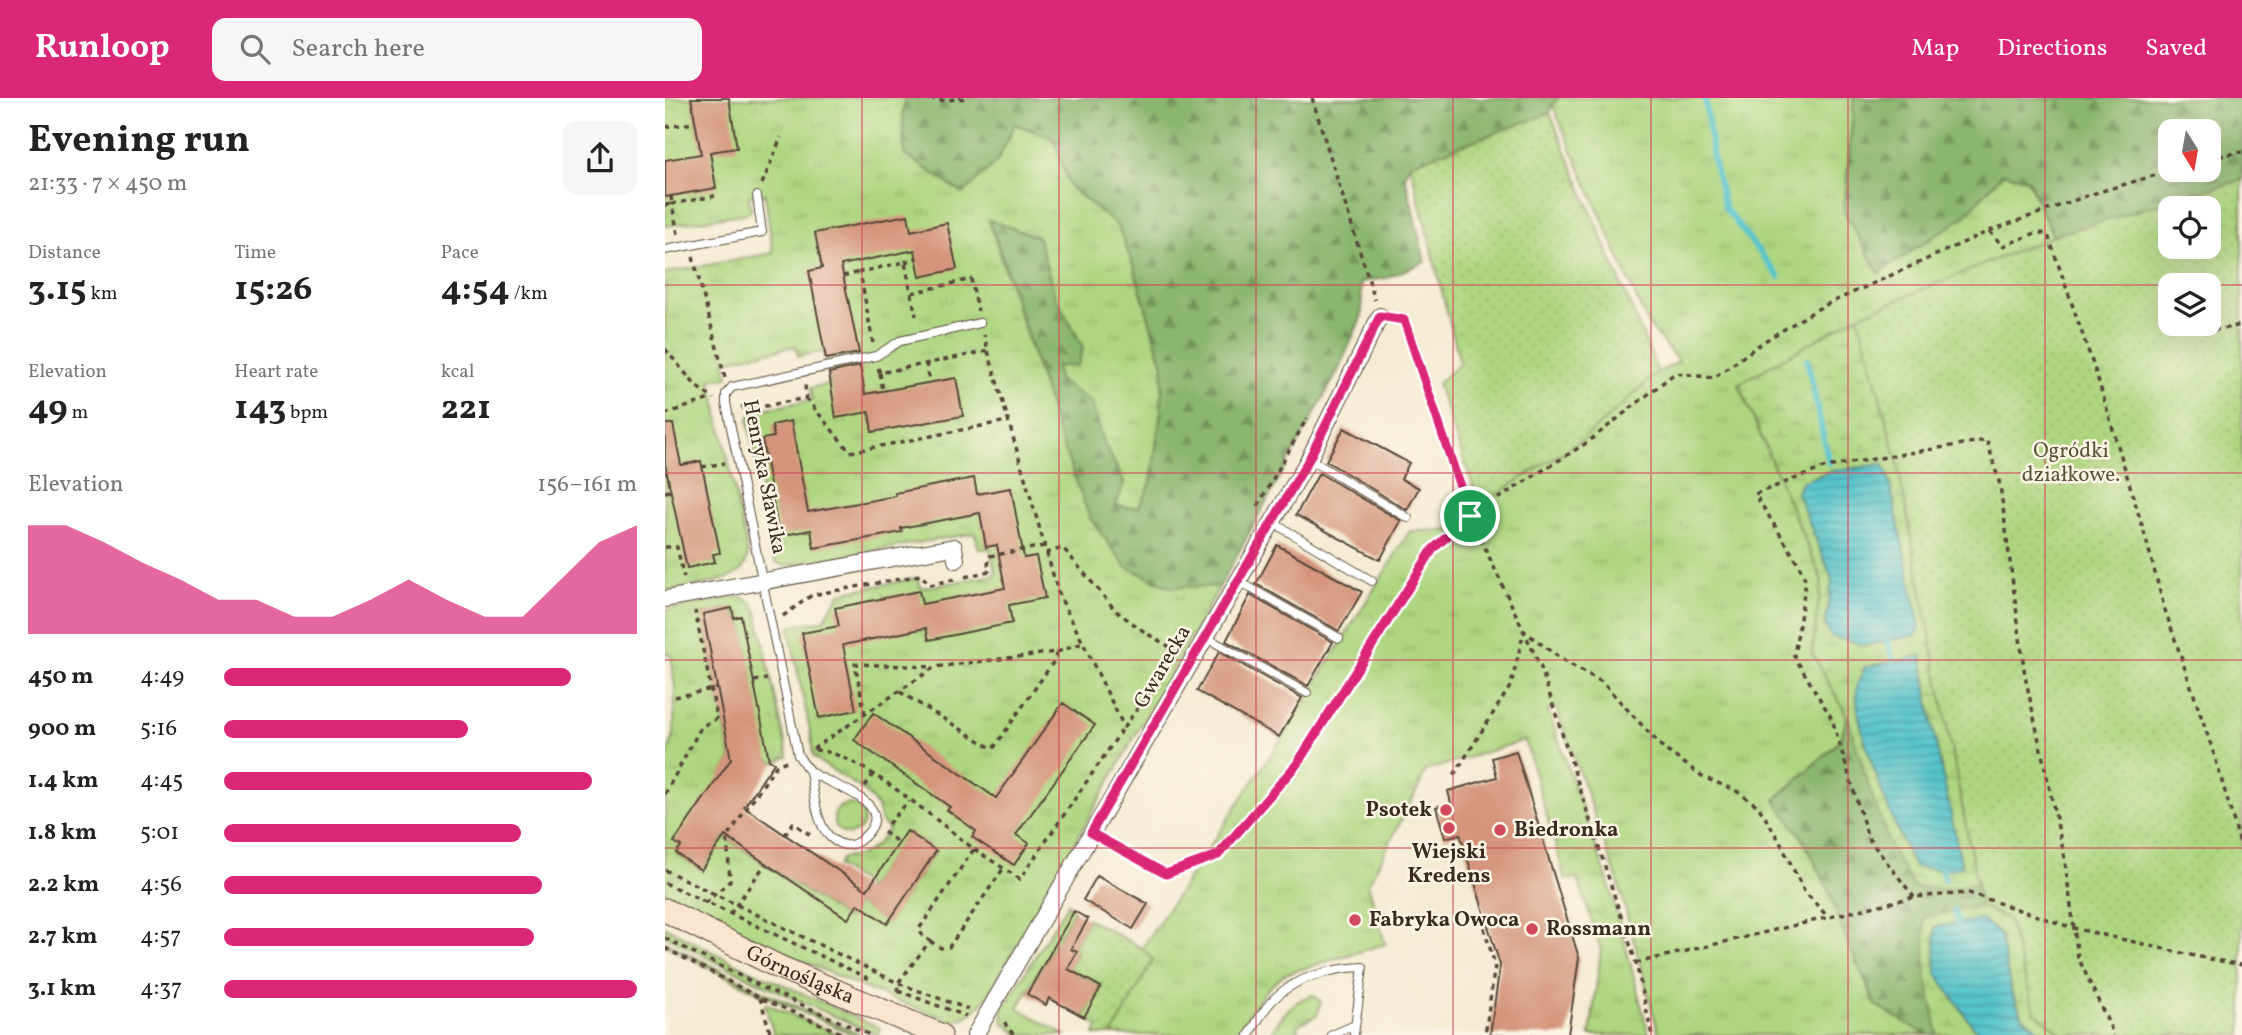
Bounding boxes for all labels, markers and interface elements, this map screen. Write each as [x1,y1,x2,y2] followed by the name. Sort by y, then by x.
[212,18,702,81] search box
[35,26,170,72] text: Runloop
[236,30,274,68] icon: search
[292,31,425,67] text: Search here
[1911,32,1959,66] text: Map
[1997,32,2107,66] text: Directions
[2145,32,2207,66] text: Saved
[28,115,250,168] text: Evening run
[2158,119,2221,182] north arrow
[2158,119,2221,336] map controls
[563,121,637,195] button: share
[28,168,187,200] text: 21:33 · 7 × 450 m
[2158,196,2221,259] button: locate
[28,240,101,266] text: Distance
[234,240,276,266] text: Time
[441,240,479,266] text: Pace
[28,266,87,314] text: 3.15
[234,266,313,314] text: 15:26
[441,266,510,314] text: 4:54
[2158,273,2221,336] button: layers
[87,281,118,307] text: km
[510,281,548,307] text: /km
[28,359,107,385] text: Elevation
[234,359,318,385] text: Heart rate
[441,359,474,385] text: kcal
[28,385,68,433] text: 49
[234,385,286,433] text: 143
[441,385,491,433] text: 221
[735,397,793,557] street label: Henryka Sławika
[68,400,88,426] text: m
[286,400,328,426] text: bpm
[2022,437,2120,490] park label: Ogródki działkowe.
[28,469,124,501] text: Elevation
[537,469,637,501] text: 156–161 m
[1440,486,1500,546] pin
[1451,497,1489,535] icon: arrive
[1128,620,1198,714] street label: Gwarecka
[28,661,93,693] text: 450 m
[140,661,184,693] text: 4:49
[28,713,96,745] text: 900 m
[140,713,177,745] text: 5:16
[28,765,99,797] text: 1.4 km
[140,765,183,797] text: 4:45
[1366,796,1432,825] place label: Psotek
[1438,802,1454,818] marker: Psotek
[1514,816,1619,845] place label: Biedronka
[28,817,97,849] text: 1.8 km
[140,817,179,849] text: 5:01
[1441,820,1457,836] marker: Wiejski Kredens
[1492,822,1508,838] marker: Biedronka
[1408,838,1490,891] place label: Wiejski Kredens
[28,869,99,901] text: 2.2 km
[140,869,182,901] text: 4:56
[1369,906,1519,935] place label: Fabryka Owoca
[1347,912,1363,928] marker: Fabryka Owoca
[1546,915,1651,944] place label: Rossmann
[28,921,98,953] text: 2.7 km
[140,921,181,953] text: 4:57
[1524,921,1540,937] marker: Rossmann
[741,938,859,1012] street label: Górnośląska
[28,973,96,1005] text: 3.1 km
[140,973,182,1005] text: 4:37

